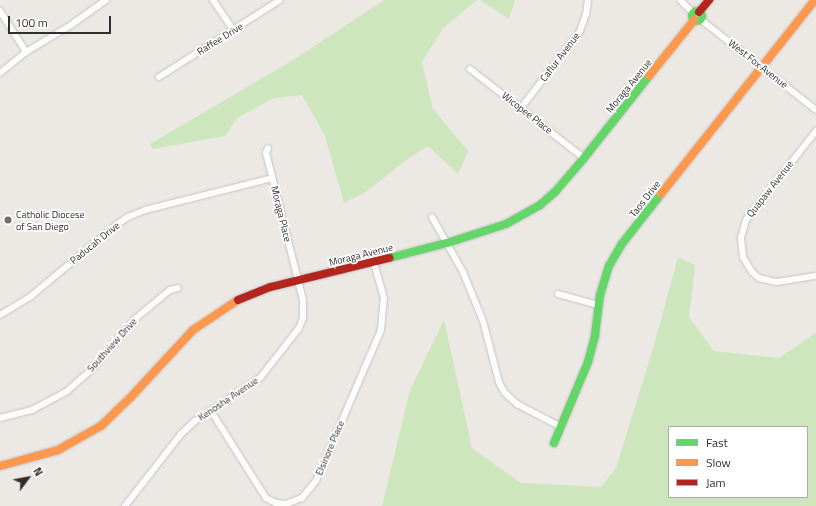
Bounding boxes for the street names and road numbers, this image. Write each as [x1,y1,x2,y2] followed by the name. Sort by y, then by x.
[195,20,245,58] street label: Raffee Drive
[538,30,582,84] street label: Caflur Avenue
[726,37,790,91] street label: West Fox Avenue
[604,57,654,115] street label: Moraga Avenue
[499,90,555,136] street label: Wicopee Place
[744,158,796,220] street label: Quapaw Avenue
[627,178,663,220] street label: Taos Drive
[268,185,294,243] street label: Moraga Place
[68,219,122,267] street label: Paducah Drive
[328,241,394,269] street label: Moraga Avenue
[85,316,139,374] street label: Southview Drive
[196,375,260,423] street label: Kenosha Avenue
[313,419,347,477] street label: Elsinore Place

